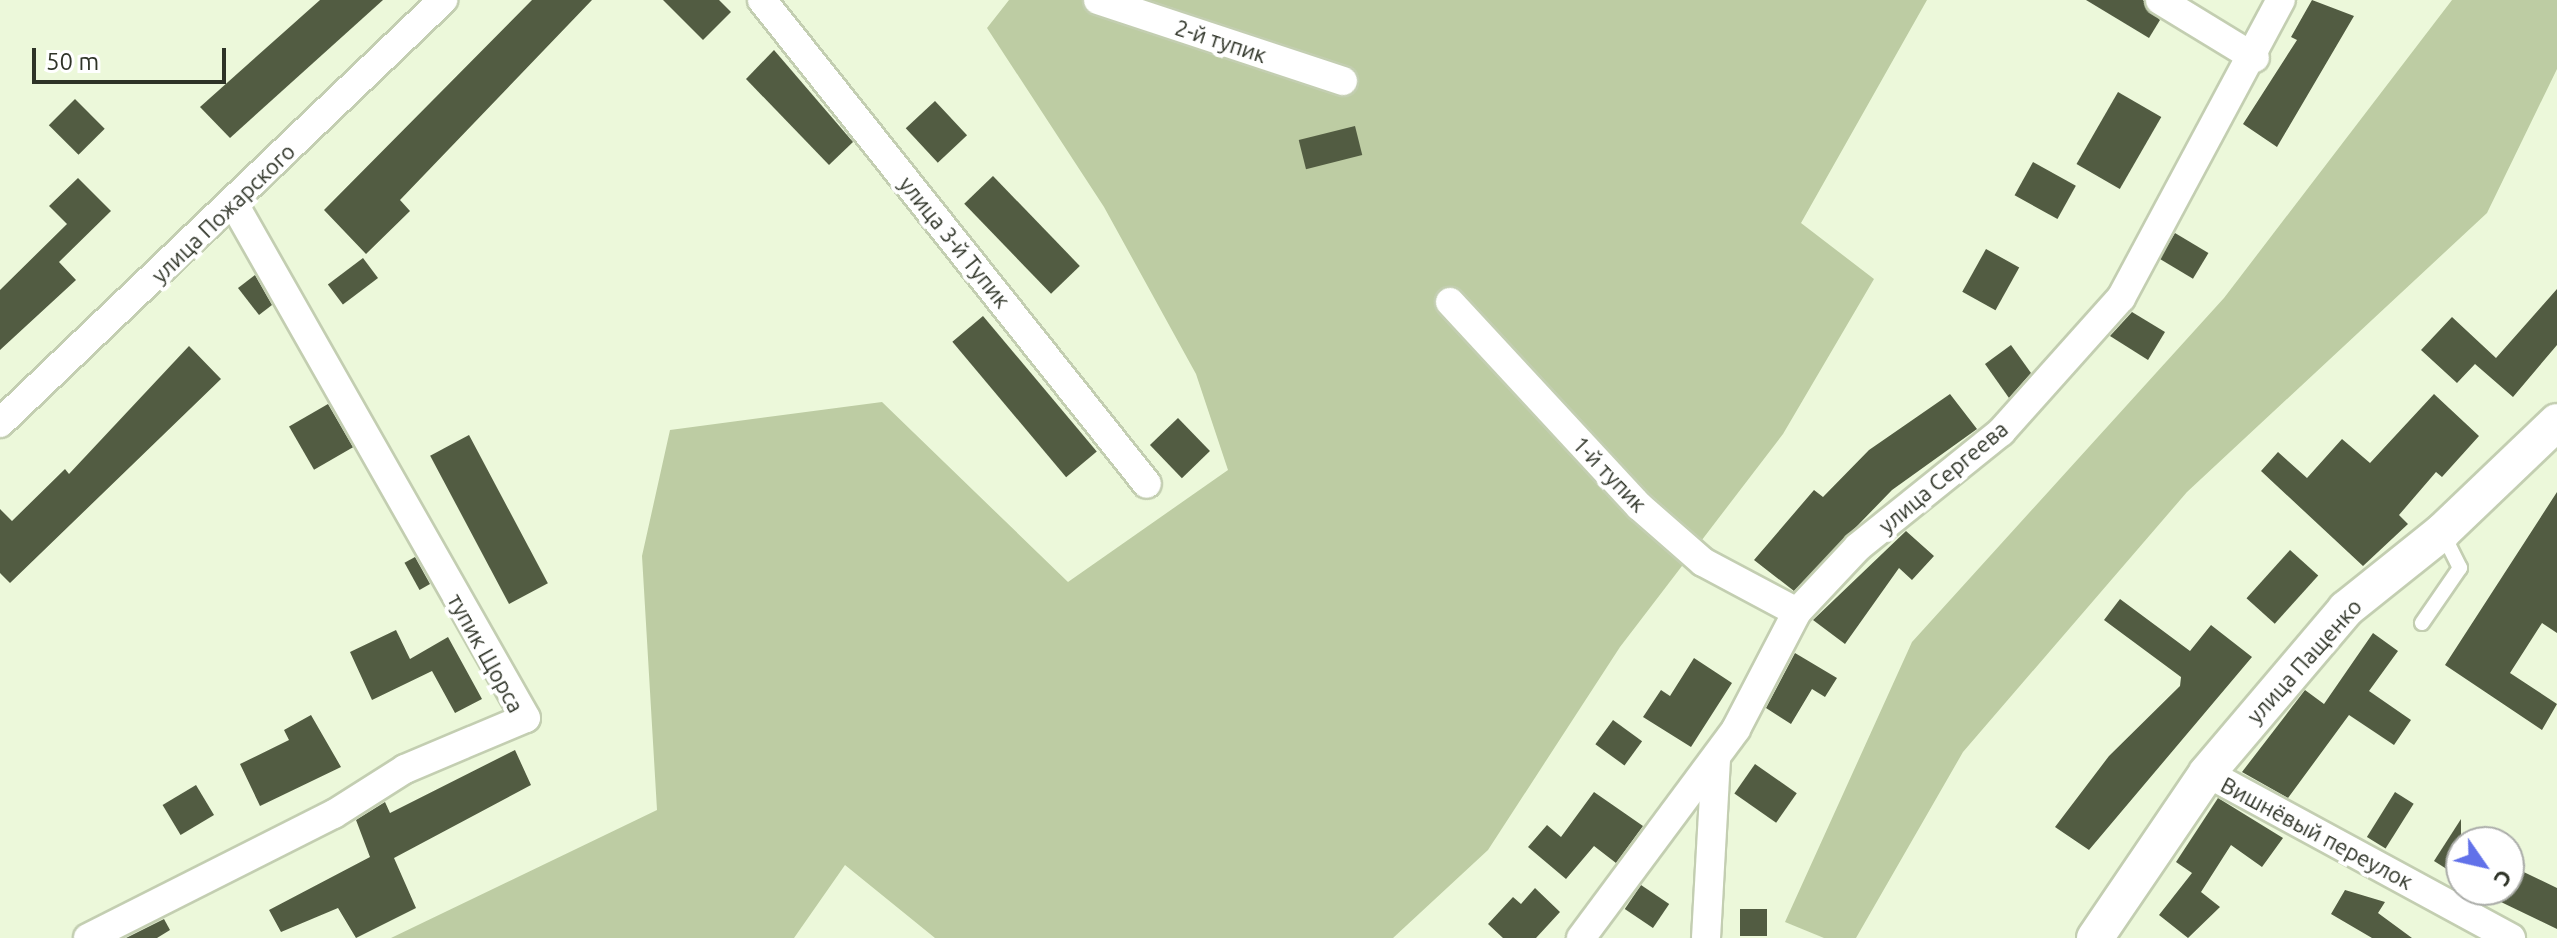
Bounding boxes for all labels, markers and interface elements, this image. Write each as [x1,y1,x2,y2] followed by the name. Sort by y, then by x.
[1172,14,1270,68] street label: 2-й тупик
[36,32,230,82] scale bar
[46,48,99,75] text: 50 m
[146,138,300,288] street label: улица Пожарского
[894,171,1016,313] street label: улица 3-й Тупик
[1873,415,2013,539] street label: улица Сергеева
[1568,431,1652,517] street label: 1-й тупик
[442,589,530,717] street label: тупик Щорса
[2241,593,2367,729] street label: улица Пащенко
[2217,771,2417,895] street label: Вишнёвый переулок
[2445,826,2525,906] north arrow
[2489,866,2518,891] text: С

